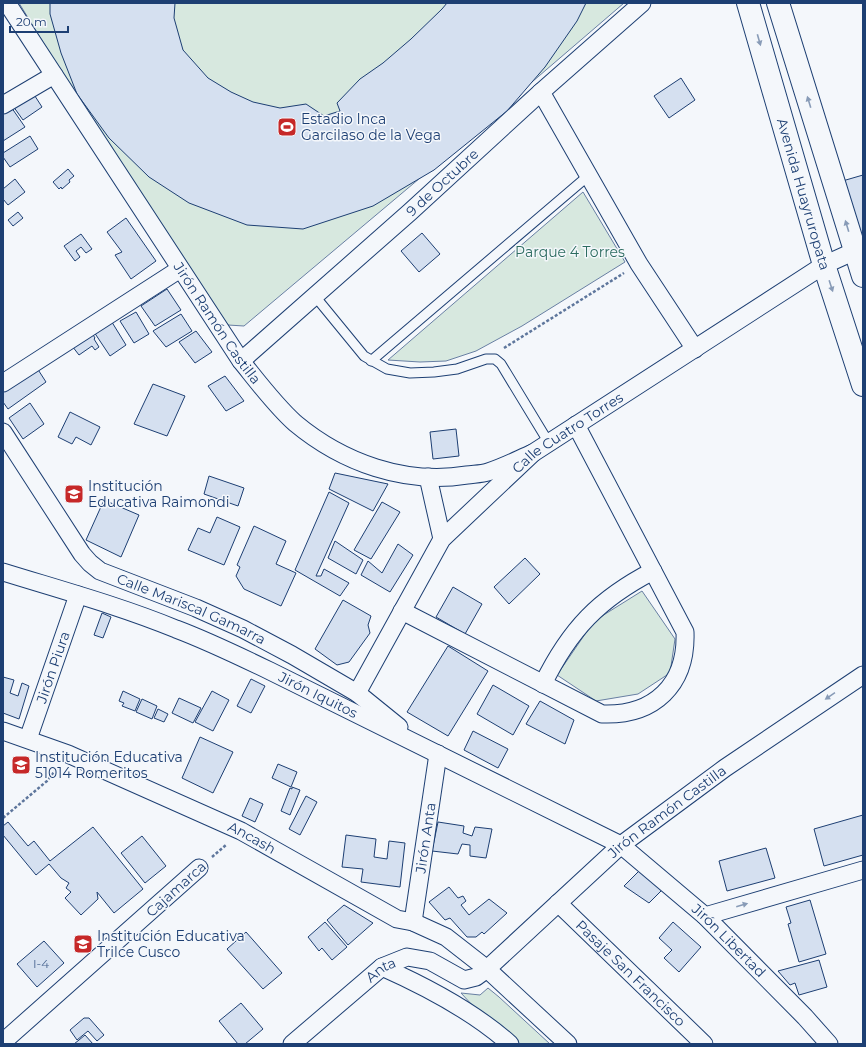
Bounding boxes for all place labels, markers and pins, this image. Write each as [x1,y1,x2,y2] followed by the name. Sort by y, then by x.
[301,110,441,144] place label: Estadio Inca Garcilaso de la Vega
[276,116,298,138] sports icon: Estadio Inca Garcilaso de la Vega
[88,477,229,511] place label: Institución Educativa Raimondi
[63,483,85,505] school or university icon: Institución Educativa Raimondi
[35,748,183,782] place label: Institución Educativa 51014 Romeritos
[10,754,32,776] school or university icon: Institución Educativa 51014 Romeritos
[97,927,245,961] place label: Institución Educativa Trilce Cusco
[72,933,94,955] school or university icon: Institución Educativa Trilce Cusco

